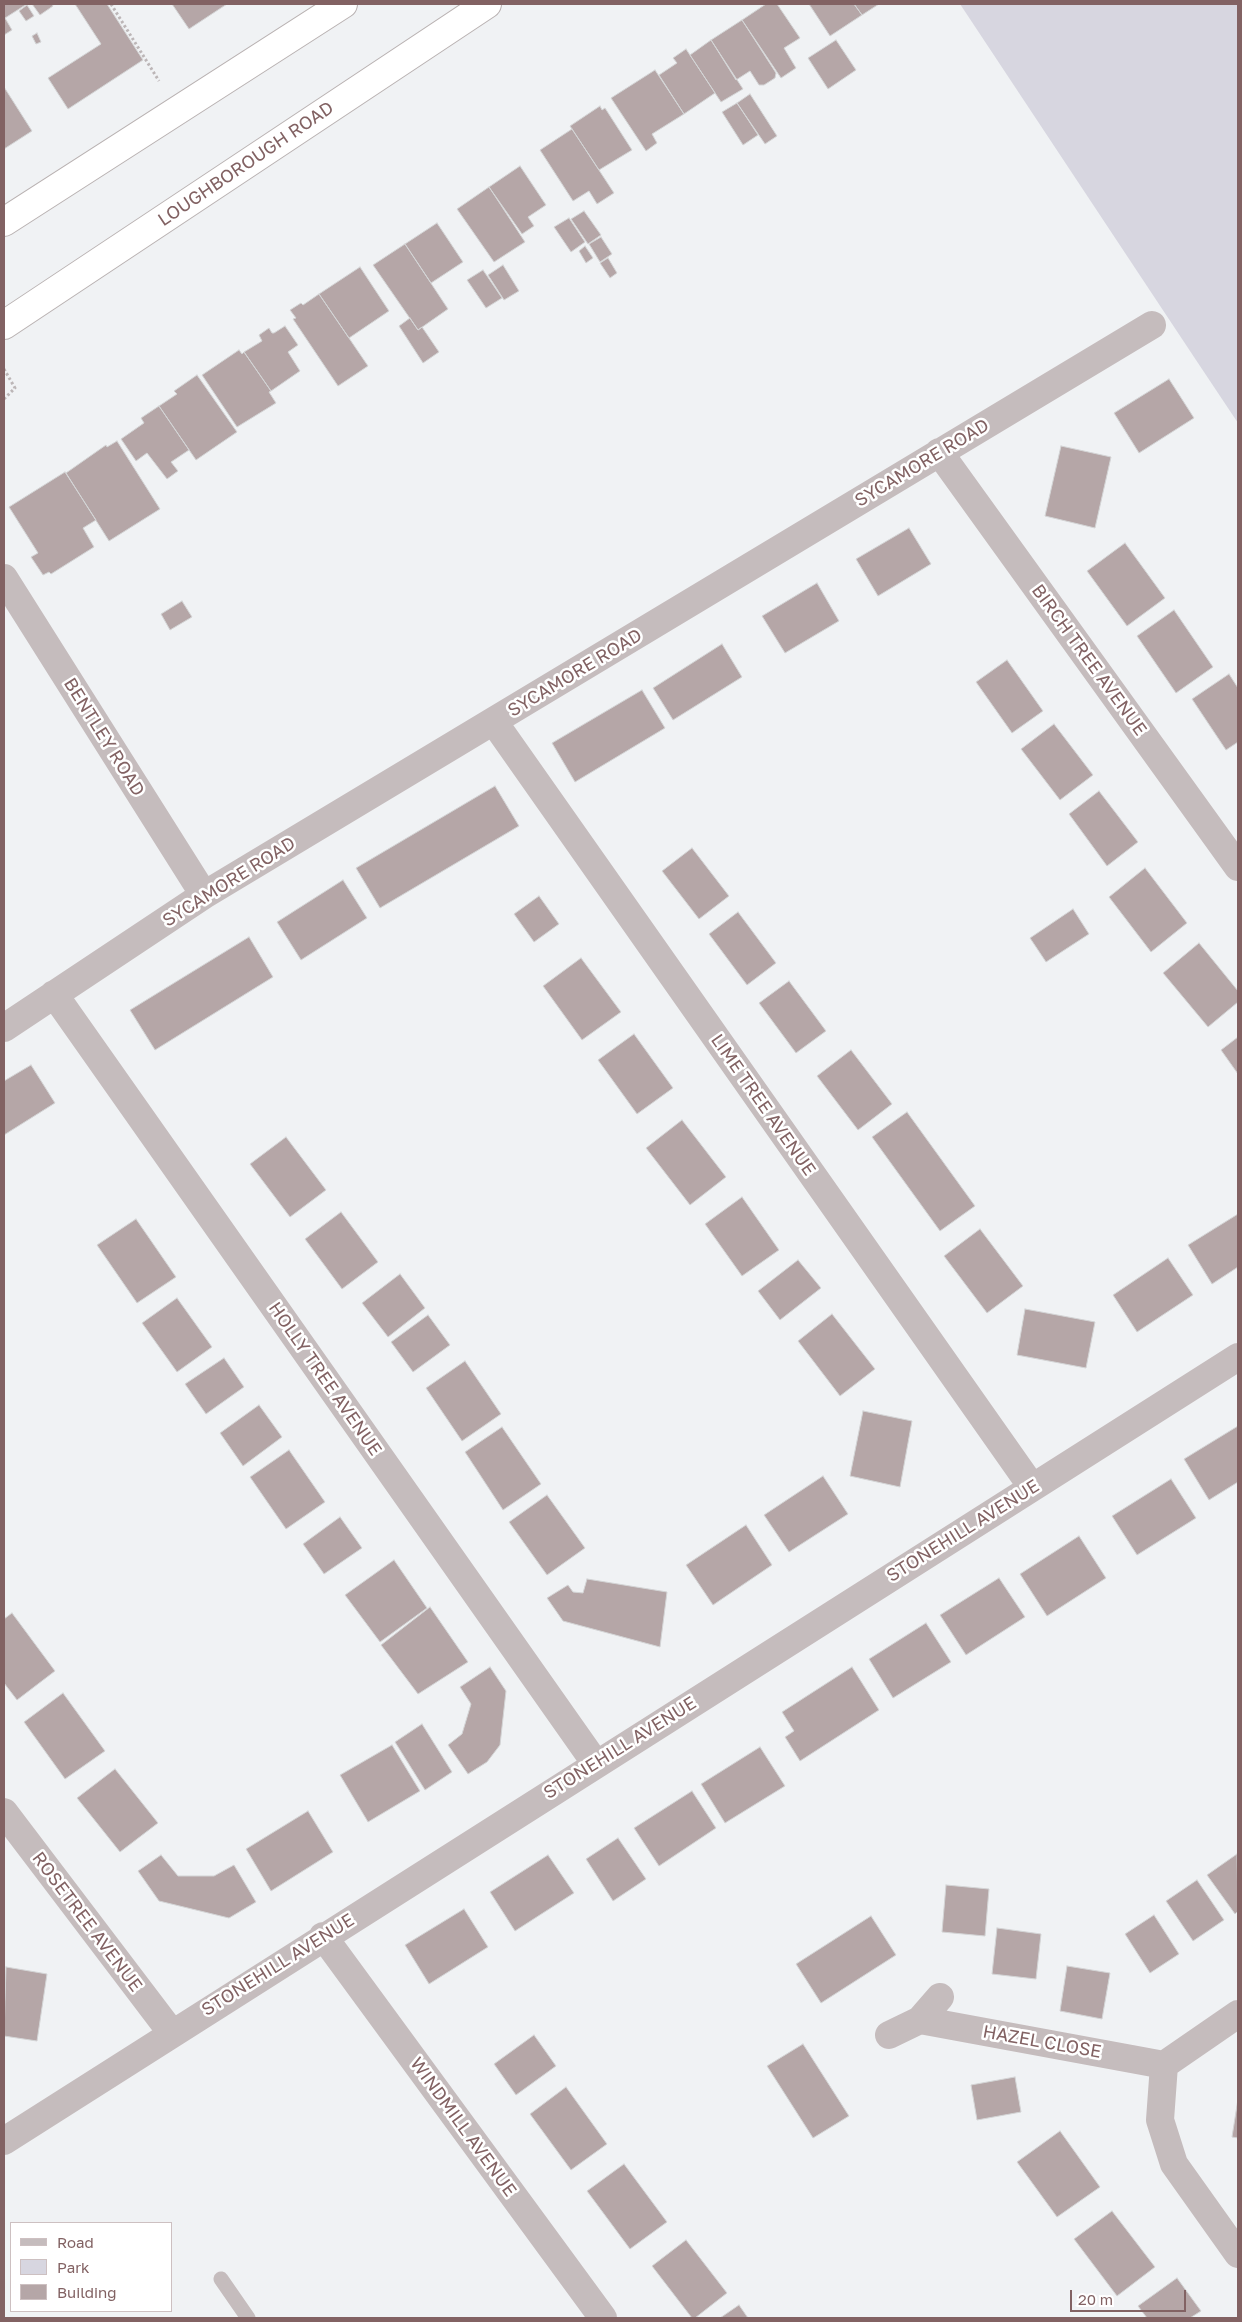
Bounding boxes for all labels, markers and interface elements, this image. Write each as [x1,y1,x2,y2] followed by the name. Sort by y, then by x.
[154,97,338,231] street label: LOUGHBOROUGH ROAD
[851,414,993,512] street label: SYCAMORE ROAD
[1027,580,1151,740] street label: BIRCH TREE AVENUE
[504,624,646,722] street label: SYCAMORE ROAD
[59,674,149,800] street label: BENTLEY ROAD
[159,832,299,932] street label: SYCAMORE ROAD
[706,1030,820,1180] street label: LIME TREE AVENUE
[264,1298,386,1460] street label: HOLLY TREE AVENUE
[883,1475,1043,1587] street label: STONEHILL AVENUE
[540,1692,700,1804] street label: STONEHILL AVENUE
[27,1848,147,1996] street label: ROSETREE AVENUE
[198,1909,358,2021] street label: STONEHILL AVENUE
[981,2021,1103,2063] street label: HAZEL CLOSE
[405,2053,521,2201] street label: WINDMILL AVENUE
[10,2222,172,2312] legend
[57,2233,94,2251] text: Road
[57,2258,89,2276] text: Park
[1072,2280,1188,2312] scale bar
[57,2283,117,2301] text: Building
[1078,2290,1113,2308] text: 20 m

